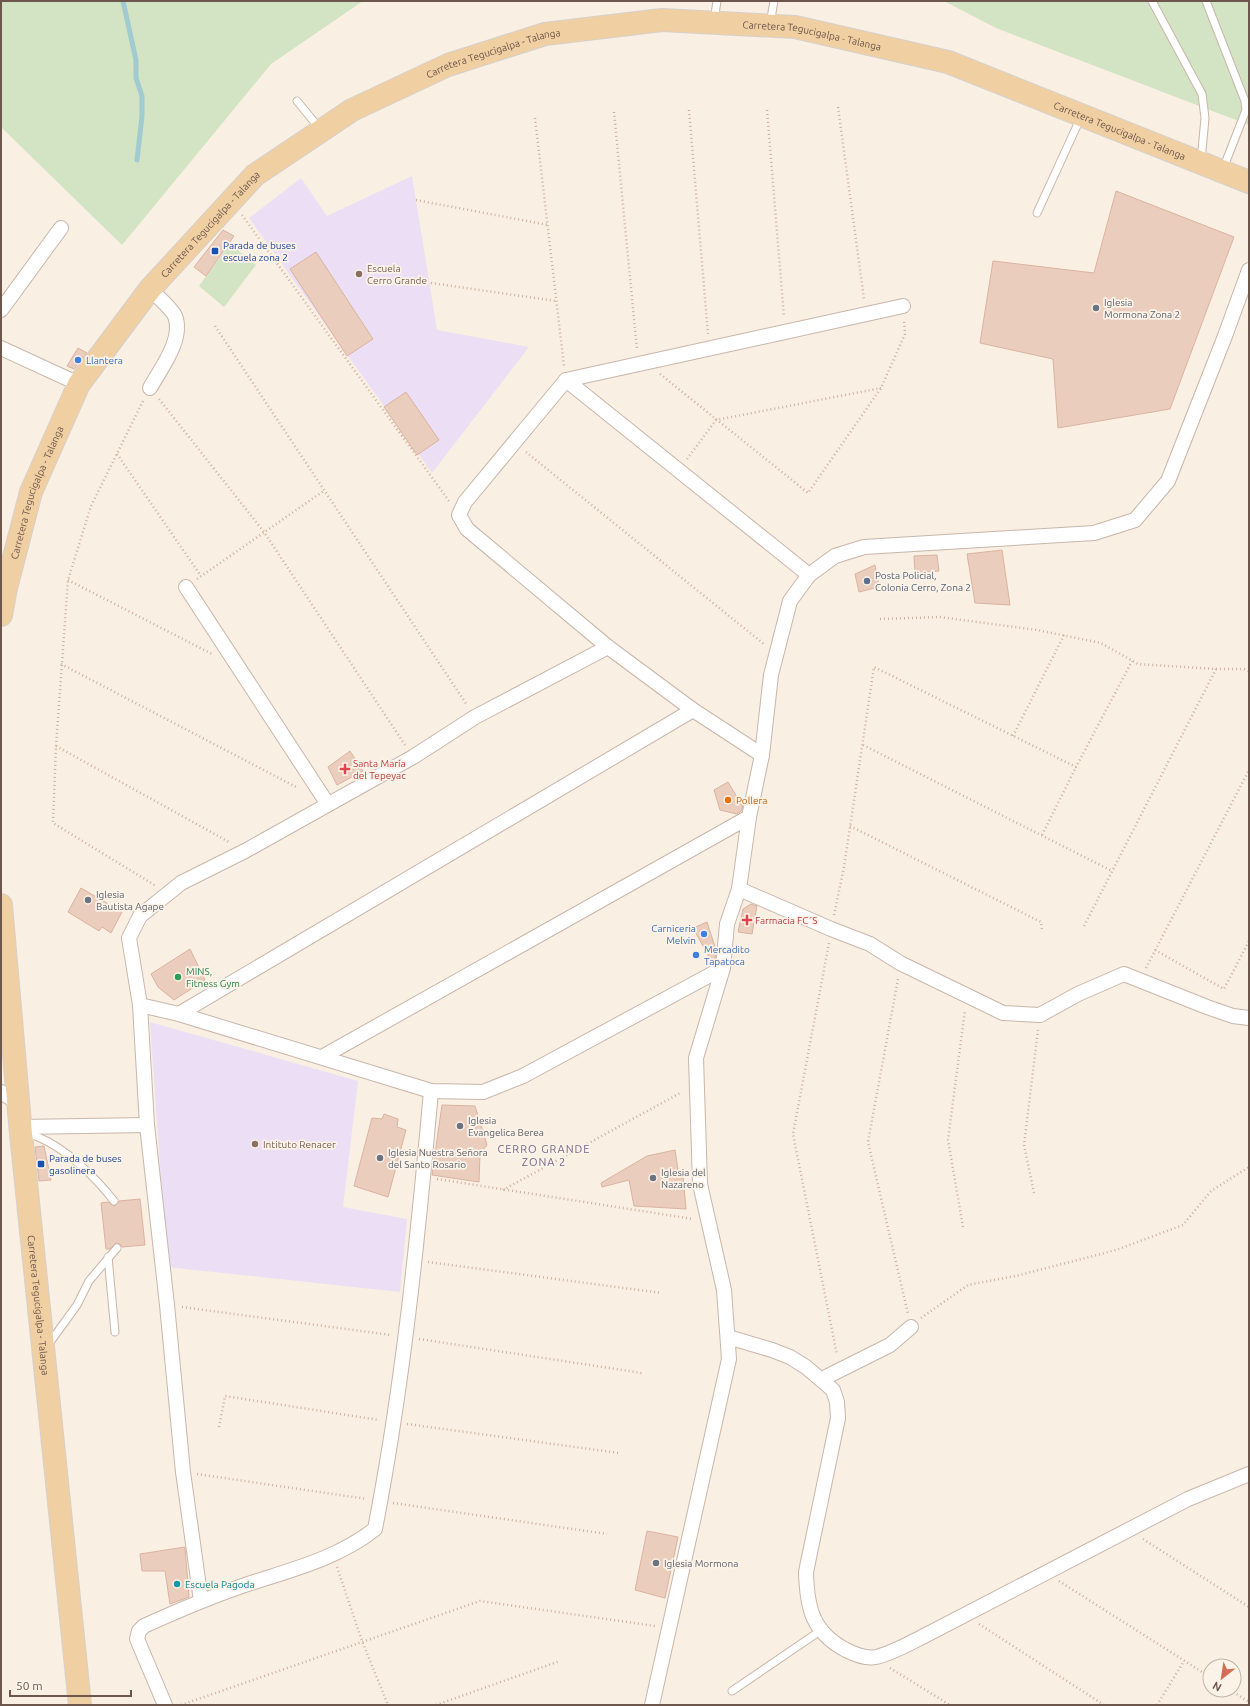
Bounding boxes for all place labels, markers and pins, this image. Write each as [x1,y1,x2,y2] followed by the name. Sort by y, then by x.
[223,240,296,263] place label: Parada de buses escuela zona 2
[210,246,220,256] marker: Parada de buses escuela zona 2
[367,263,427,286] place label: Escuela Cerro Grande
[354,269,364,279] marker: Escuela Cerro Grande
[1104,297,1180,320] place label: Iglesia Mormona Zona 2
[1091,303,1101,313] marker: Iglesia Mormona Zona 2
[73,355,83,365] marker: Llantera
[86,355,123,366] place label: Llantera
[875,570,971,593] place label: Posta Policial, Colonia Cerro, Zona 2
[862,576,872,586] marker: Posta Policial, Colonia Cerro, Zona 2
[353,758,406,781] place label: Santa María del Tepeyac
[340,764,350,774] marker: Santa María del Tepeyac
[723,795,733,805] marker: Pollera
[736,795,767,806] place label: Pollera
[96,889,164,912] place label: Iglesia Bautista Agape
[83,895,93,905] marker: Iglesia Bautista Agape
[742,915,752,925] marker: Farmacia FC´S
[755,915,817,926] place label: Farmacia FC´S
[651,923,696,946] place label: Carniceria Melvin
[699,929,709,939] marker: Carniceria Melvin
[704,944,750,967] place label: Mercadito Tapatoca
[691,950,701,960] marker: Mercadito Tapatoca
[186,966,240,989] place label: MINS, Fitness Gym
[173,972,183,982] marker: MINS, Fitness Gym
[468,1115,544,1138] place label: Iglesia Evangelica Berea
[455,1121,465,1131] marker: Iglesia Evangelica Berea
[250,1139,260,1149] marker: Intituto Renacer
[263,1139,336,1150] place label: Intituto Renacer
[388,1147,488,1170] place label: Iglesia Nuestra Señora del Santo Rosario
[49,1153,122,1176] place label: Parada de buses gasolinera
[375,1153,385,1163] marker: Iglesia Nuestra Señora del Santo Rosario
[36,1159,46,1169] marker: Parada de buses gasolinera
[661,1167,706,1190] place label: Iglesia del Nazareno
[648,1173,658,1183] marker: Iglesia del Nazareno
[651,1558,661,1568] marker: Iglesia Mormona
[664,1558,738,1569] place label: Iglesia Mormona
[172,1579,182,1589] marker: Escuela Pagoda
[185,1579,255,1590] place label: Escuela Pagoda

